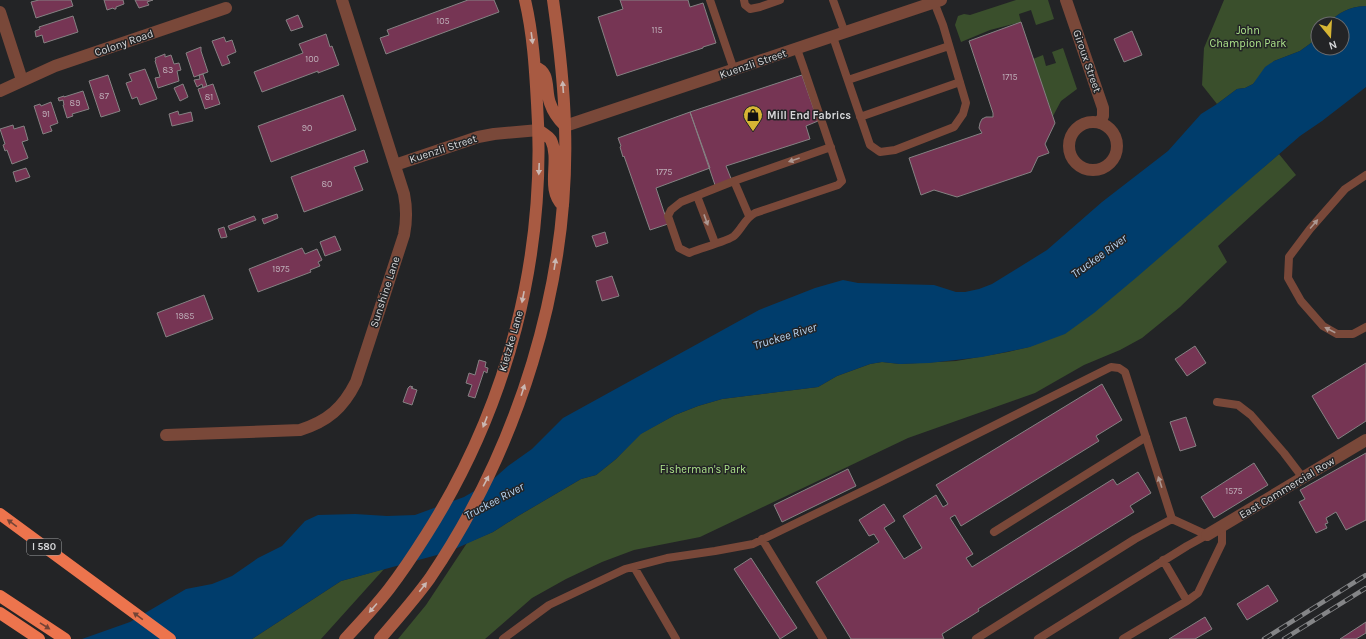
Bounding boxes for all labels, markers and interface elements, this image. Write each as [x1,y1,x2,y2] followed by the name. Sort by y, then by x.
[436,16,450,26] house number: 105
[1310,16,1350,56] north arrow
[1209,24,1287,50] park label: John Champion Park
[651,25,663,35] house number: 115
[93,27,155,59] street label: Colony Road
[1070,28,1104,94] street label: Giroux Street
[529,32,535,44] one-way arrow
[1327,38,1339,52] text: N
[718,46,788,82] street label: Kuenzli Street
[305,54,319,64] house number: 100
[163,65,173,75] house number: 83
[1002,72,1018,82] house number: 1715
[559,81,566,93] one-way arrow
[99,91,110,101] house number: 87
[205,92,213,102] house number: 81
[70,98,80,108] house number: 89
[742,104,764,132] shop icon: Mill End Fabrics
[42,109,50,119] house number: 91
[767,109,851,122] place label: Mill End Fabrics
[302,123,312,133] house number: 90
[408,132,478,166] street label: Kuenzli Street
[788,157,800,163] one-way arrow
[536,163,542,176] one-way arrow
[656,167,672,177] house number: 1775
[322,179,332,189] house number: 80
[703,214,709,226] one-way arrow
[1309,219,1318,229] one-way arrow
[1068,231,1130,281] water label: Truckee River
[367,254,403,329] street label: Sunshine Lane
[553,258,559,270] one-way arrow
[272,264,290,274] house number: 1975
[520,291,526,304] one-way arrow
[496,309,526,373] street label: Kietzke Lane
[176,311,194,321] house number: 1985
[752,319,819,352] water label: Truckee River
[1324,327,1336,333] one-way arrow
[520,384,526,396] one-way arrow
[481,416,487,428] one-way arrow
[1237,454,1337,522] street label: East Commercial Row
[660,463,746,476] park label: Fisherman's Park
[1157,475,1163,487] one-way arrow
[483,476,489,487] one-way arrow
[462,479,527,523] water label: Truckee River
[1225,486,1243,496] house number: 1575
[6,519,17,527] one-way arrow
[27,539,61,555] road number: I 580
[419,582,427,593] one-way arrow
[369,602,378,613] one-way arrow
[133,612,144,620] one-way arrow
[40,622,50,630] one-way arrow

